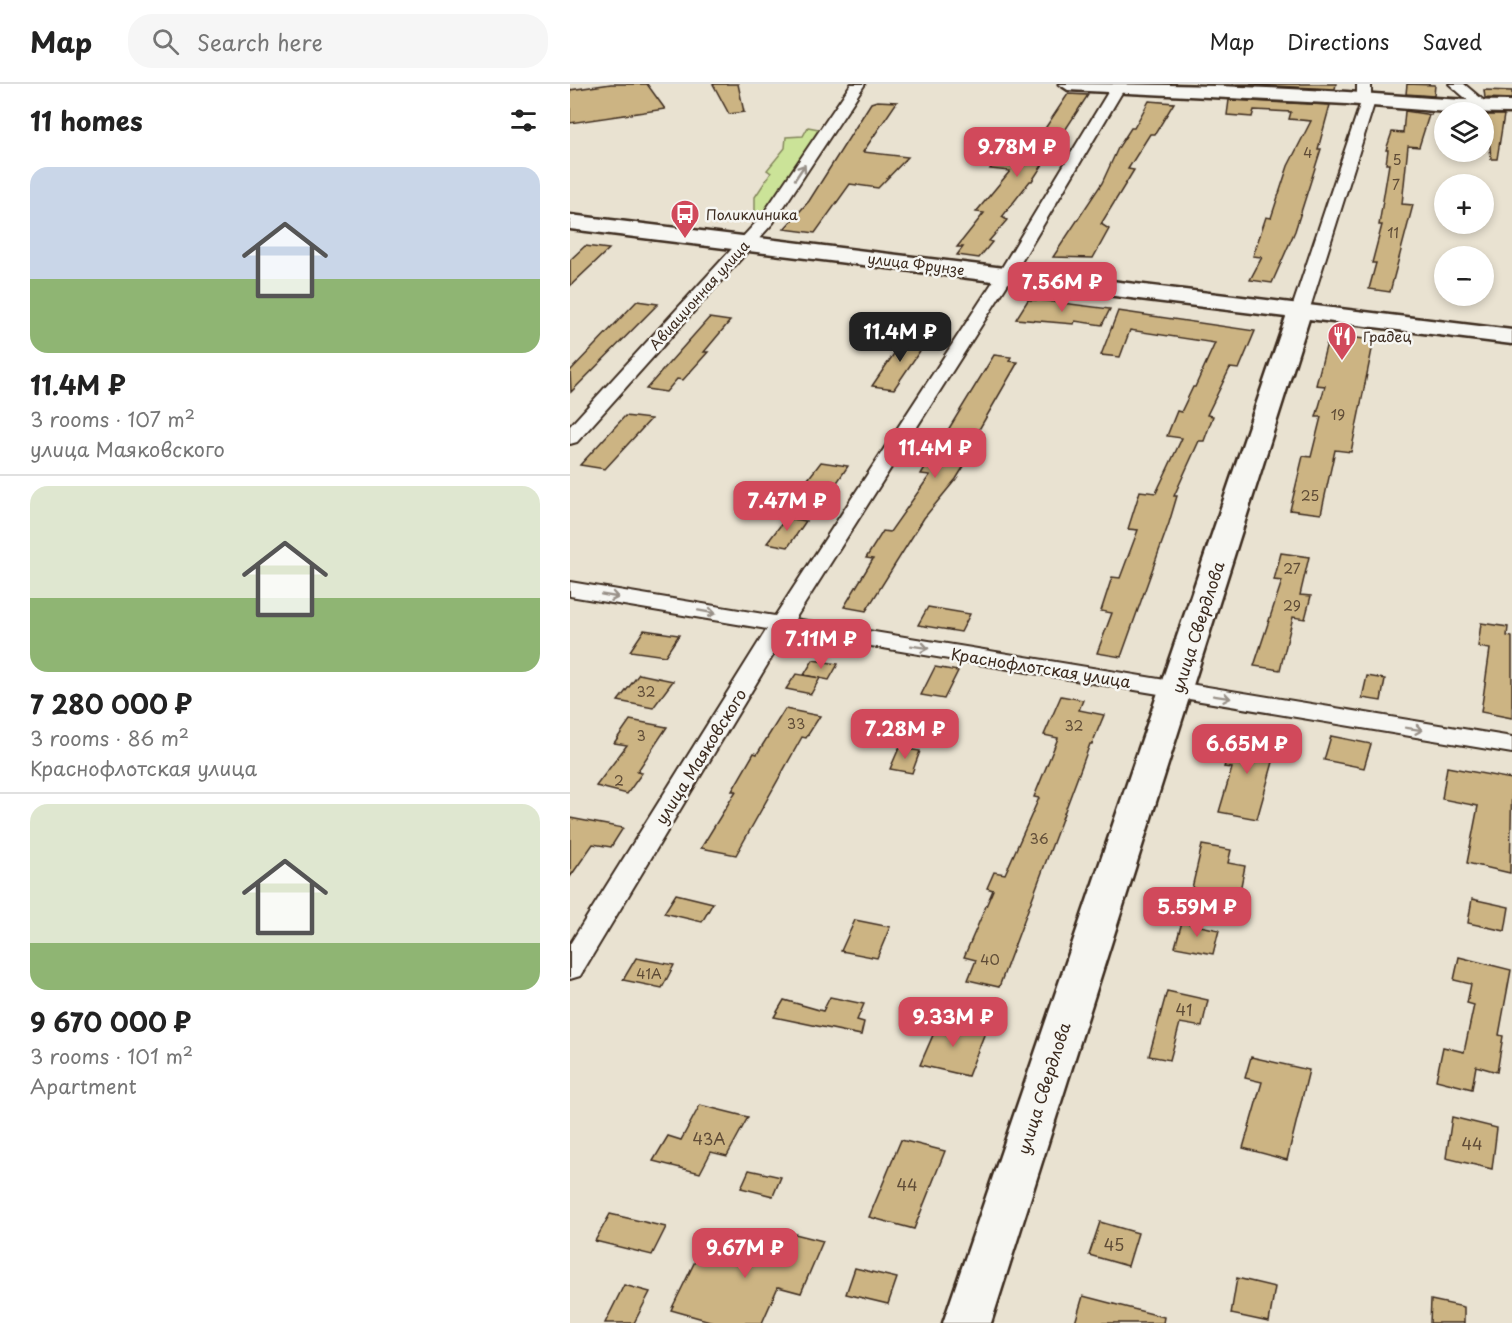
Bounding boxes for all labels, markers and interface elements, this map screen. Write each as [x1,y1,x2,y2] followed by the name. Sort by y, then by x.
[128,14,548,68] search box
[30,20,92,63] text: Map
[149,25,182,58] icon: search
[197,25,323,58] text: Search here
[1209,25,1254,57] text: Map
[1287,25,1389,57] text: Directions
[1422,25,1482,57] text: Saved
[30,101,143,140] text: 11 homes
[1434,102,1494,306] map controls
[1434,102,1494,162] button: layers
[507,104,540,137] icon: filters
[962,127,1072,178] pin: 9.78M ₽
[978,131,1056,161] text: 9.78M ₽
[1303,142,1313,163] house number: 4
[1392,149,1402,170] house number: 5
[794,164,806,180] one-way arrow
[1392,174,1400,195] house number: 7
[1434,174,1494,234] button: +
[669,198,701,240] bus stop icon: Поликлиника
[706,204,798,225] place label: Поликлиника
[231,206,339,314] icon: home
[1387,222,1399,243] house number: 11
[644,235,754,354] street label: Авиационная улица
[1434,246,1494,306] button: −
[866,248,966,280] street label: улица Фрунзе
[1007,262,1117,313] pin: 7.56M ₽
[1022,266,1102,296] text: 7.56M ₽
[845,312,955,363] pin: 11.4M ₽
[863,316,937,346] text: 11.4M ₽
[1326,320,1358,362] restaurant icon: Градец
[1363,326,1411,347] place label: Градец
[30,365,126,404] text: 11.4M ₽
[30,404,195,434] text: 3 rooms · 107 m²
[1331,404,1345,425] house number: 19
[880,428,990,479] pin: 11.4M ₽
[898,432,972,462] text: 11.4M ₽
[30,434,225,464] text: улица Маяковского
[732,481,842,532] pin: 7.47M ₽
[747,485,827,515] text: 7.47M ₽
[1301,485,1319,506] house number: 25
[231,525,339,633] icon: home
[1164,558,1230,696] street label: улица Свердлова
[1283,558,1301,579] house number: 27
[599,590,619,601] one-way arrow
[1283,595,1301,616] house number: 29
[697,607,716,618] one-way arrow
[766,619,876,670] pin: 7.11M ₽
[785,623,857,653] text: 7.11M ₽
[949,641,1133,693] street label: Краснофлотская улица
[910,642,930,653] one-way arrow
[637,681,655,702] house number: 32
[30,684,192,723] text: 7 280 000 ₽
[649,684,751,828] street label: улица Маяковского
[1211,692,1231,703] one-way arrow
[850,709,960,760] pin: 7.28M ₽
[787,713,805,734] house number: 33
[865,713,945,743] text: 7.28M ₽
[1065,715,1083,736] house number: 32
[30,723,189,753] text: 3 rooms · 86 m²
[1192,724,1302,775] pin: 6.65M ₽
[1404,724,1423,735] one-way arrow
[636,725,646,746] house number: 3
[1206,728,1288,758] text: 6.65M ₽
[30,753,257,783] text: Краснофлотская улица
[614,770,624,791] house number: 2
[1029,828,1049,849] house number: 36
[231,843,339,951] icon: home
[1142,887,1252,938] pin: 5.59M ₽
[1157,891,1237,921] text: 5.59M ₽
[980,949,1000,970] house number: 40
[636,963,662,984] house number: 41А
[898,997,1008,1048] pin: 9.33M ₽
[1176,997,1192,1021] house number: 41
[913,1001,993,1031] text: 9.33M ₽
[30,1002,191,1041] text: 9 670 000 ₽
[1010,1019,1076,1157] street label: улица Свердлова
[30,1041,193,1071] text: 3 rooms · 101 m²
[30,1071,137,1101] text: Apartment
[693,1126,726,1150] house number: 43А
[1461,1131,1483,1155] house number: 44
[896,1172,918,1196] house number: 44
[690,1228,800,1279] pin: 9.67M ₽
[706,1232,784,1262] text: 9.67M ₽
[1104,1232,1124,1256] house number: 45

